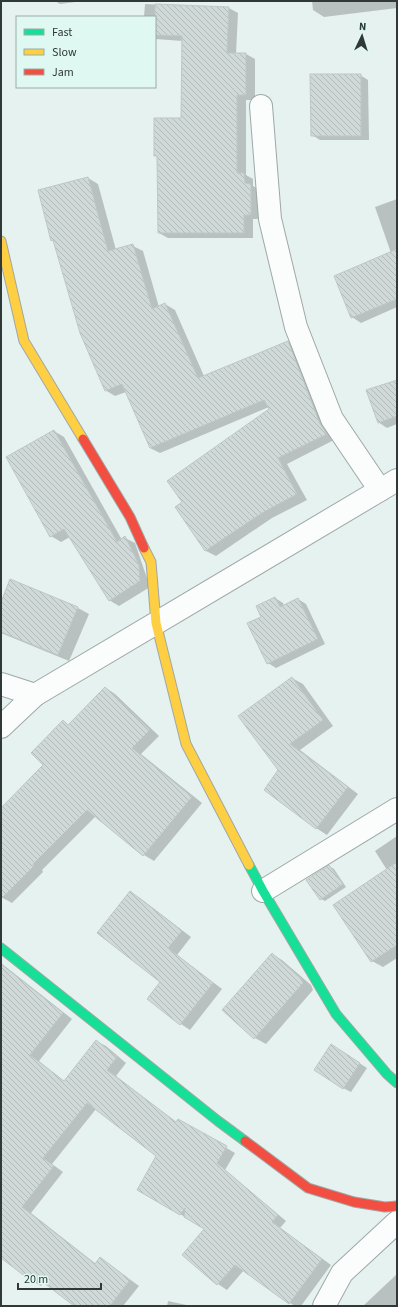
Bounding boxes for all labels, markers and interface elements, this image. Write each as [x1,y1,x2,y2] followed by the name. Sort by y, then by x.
[16,16,156,88] legend
[342,16,382,56] north arrow
[358,19,367,34] text: N
[52,24,72,41] text: Fast
[52,44,77,61] text: Slow
[52,64,74,81] text: Jam
[18,1265,101,1291] scale bar
[24,1271,48,1288] text: 20 m

